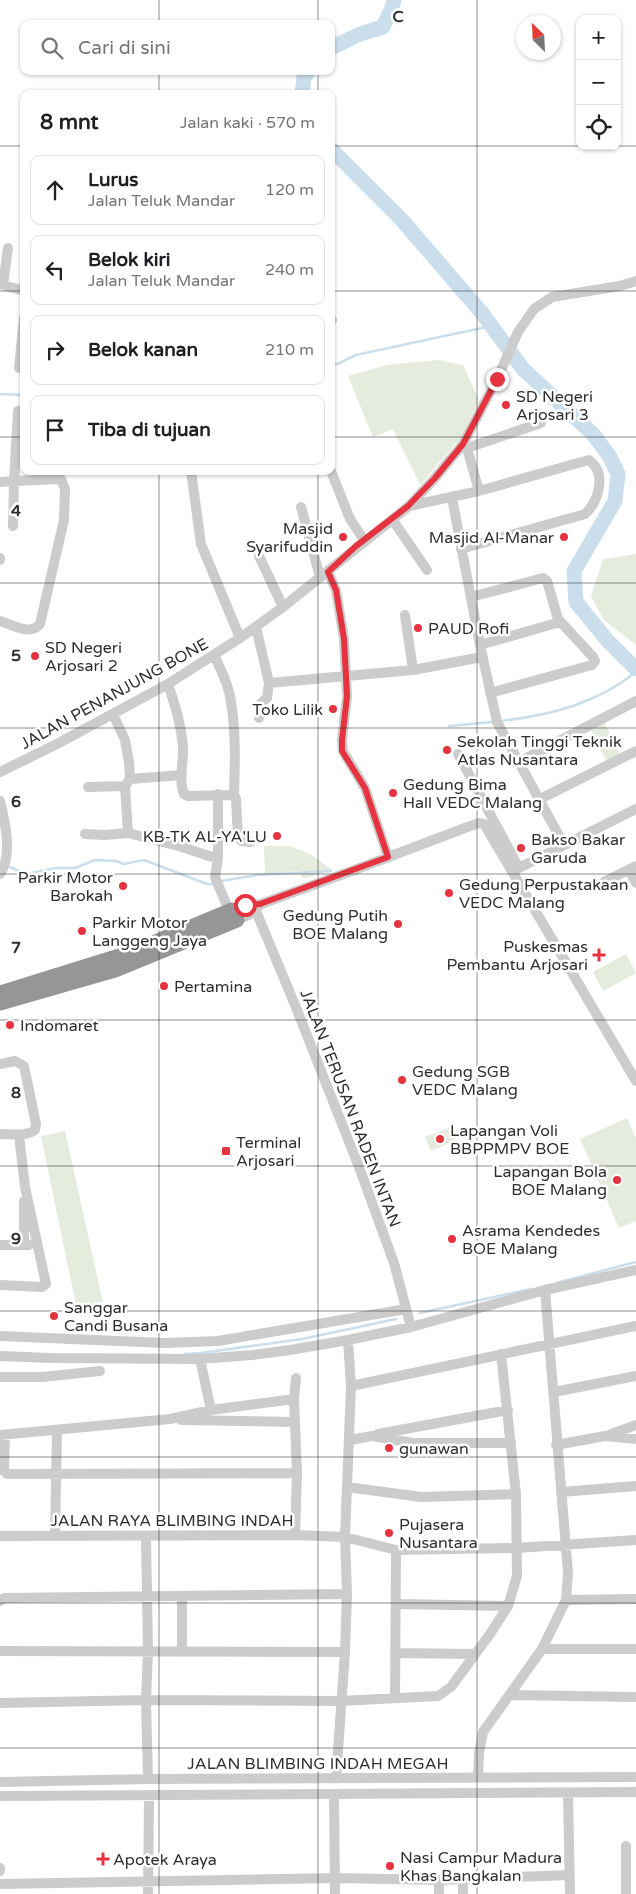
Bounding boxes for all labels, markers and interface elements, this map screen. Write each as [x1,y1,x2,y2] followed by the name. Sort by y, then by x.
[392,7,404,27] text: C
[516,15,561,60] north arrow
[576,15,621,150] map controls
[576,15,621,60] button: +
[20,20,335,75] search box
[38,34,66,62] icon: search
[78,37,171,59] text: Cari di sini
[576,60,621,105] button: −
[576,105,621,150] button: locate
[40,110,99,135] text: 8 mnt
[180,113,315,133] text: Jalan kaki · 570 m
[88,169,138,191] text: Lurus
[41,176,69,204] icon: ahead
[265,180,314,200] text: 120 m
[88,191,235,211] text: Jalan Teluk Mandar
[88,249,171,271] text: Belok kiri
[41,256,69,284] icon: left
[265,260,314,280] text: 240 m
[88,271,235,291] text: Jalan Teluk Mandar
[41,336,69,364] icon: right
[88,339,198,361] text: Belok kanan
[265,340,314,360] text: 210 m
[486,368,509,391] route end
[516,387,593,425] place label: SD Negeri Arjosari 3
[500,399,512,411] marker: SD Negeri Arjosari 3
[41,416,69,444] icon: arrive
[88,419,211,441] text: Tiba di tujuan
[11,501,21,521] text: 4
[246,519,333,557] place label: Masjid Syarifuddin
[429,528,555,548] place label: Masjid Al-Manar
[337,531,349,543] marker: Masjid Syarifuddin
[558,531,570,543] marker: Masjid Al-Manar
[428,619,509,639] place label: PAUD Rofi
[412,622,424,634] marker: PAUD Rofi
[17,634,212,754] street label: JALAN PENANJUNG BONE
[45,638,122,676] place label: SD Negeri Arjosari 2
[11,646,21,666] text: 5
[29,650,41,662] marker: SD Negeri Arjosari 2
[252,700,323,720] place label: Toko Lilik
[327,703,339,715] marker: Toko Lilik
[457,732,622,770] place label: Sekolah Tinggi Teknik Atlas Nusantara
[441,744,453,756] marker: Sekolah Tinggi Teknik Atlas Nusantara
[403,775,542,813] place label: Gedung Bima Hall VEDC Malang
[387,787,399,799] marker: Gedung Bima Hall VEDC Malang
[11,792,21,812] text: 6
[143,827,267,847] place label: KB-TK AL-YA'LU
[271,830,283,842] marker: KB-TK AL-YA'LU
[531,830,626,868] place label: Bakso Bakar Garuda
[515,842,527,854] marker: Bakso Bakar Garuda
[18,868,114,906] place label: Parkir Motor Barokah
[459,875,629,913] place label: Gedung Perpustakaan VEDC Malang
[117,880,129,892] marker: Parkir Motor Barokah
[443,887,455,899] marker: Gedung Perpustakaan VEDC Malang
[234,894,257,917] route start
[283,906,388,944] place label: Gedung Putih BOE Malang
[92,913,207,951] place label: Parkir Motor Langgeng Jaya
[392,918,404,930] marker: Gedung Putih BOE Malang
[76,925,88,937] marker: Parkir Motor Langgeng Jaya
[447,937,588,975] place label: Puskesmas Pembantu Arjosari
[11,938,21,958] text: 7
[592,948,606,962] marker: Puskesmas Pembantu Arjosari
[174,977,252,997] place label: Pertamina
[158,980,170,992] marker: Pertamina
[295,987,405,1230] street label: JALAN TERUSAN RADEN INTAN
[20,1016,99,1036] place label: Indomaret
[4,1019,16,1031] marker: Indomaret
[412,1062,518,1100] place label: Gedung SGB VEDC Malang
[396,1074,408,1086] marker: Gedung SGB VEDC Malang
[11,1083,21,1103] text: 8
[450,1121,569,1159] place label: Lapangan Voli BBPPMPV BOE
[236,1133,301,1171] place label: Terminal Arjosari
[434,1133,446,1145] marker: Lapangan Voli BBPPMPV BOE
[220,1145,232,1157] marker: Terminal Arjosari
[493,1162,607,1200] place label: Lapangan Bola BOE Malang
[611,1174,623,1186] marker: Lapangan Bola BOE Malang
[462,1221,600,1259] place label: Asrama Kendedes BOE Malang
[11,1229,21,1249] text: 9
[446,1233,458,1245] marker: Asrama Kendedes BOE Malang
[64,1298,168,1336] place label: Sanggar Candi Busana
[48,1310,60,1322] marker: Sanggar Candi Busana
[399,1439,469,1459] place label: gunawan
[383,1442,395,1454] marker: gunawan
[50,1511,294,1531] street label: JALAN RAYA BLIMBING INDAH
[399,1515,478,1553] place label: Pujasera Nusantara
[383,1527,395,1539] marker: Pujasera Nusantara
[187,1754,449,1774] street label: JALAN BLIMBING INDAH MEGAH
[400,1848,562,1886] place label: Nasi Campur Madura Khas Bangkalan
[113,1850,217,1870] place label: Apotek Araya
[97,1853,109,1865] marker: Apotek Araya
[384,1860,396,1872] marker: Nasi Campur Madura Khas Bangkalan

